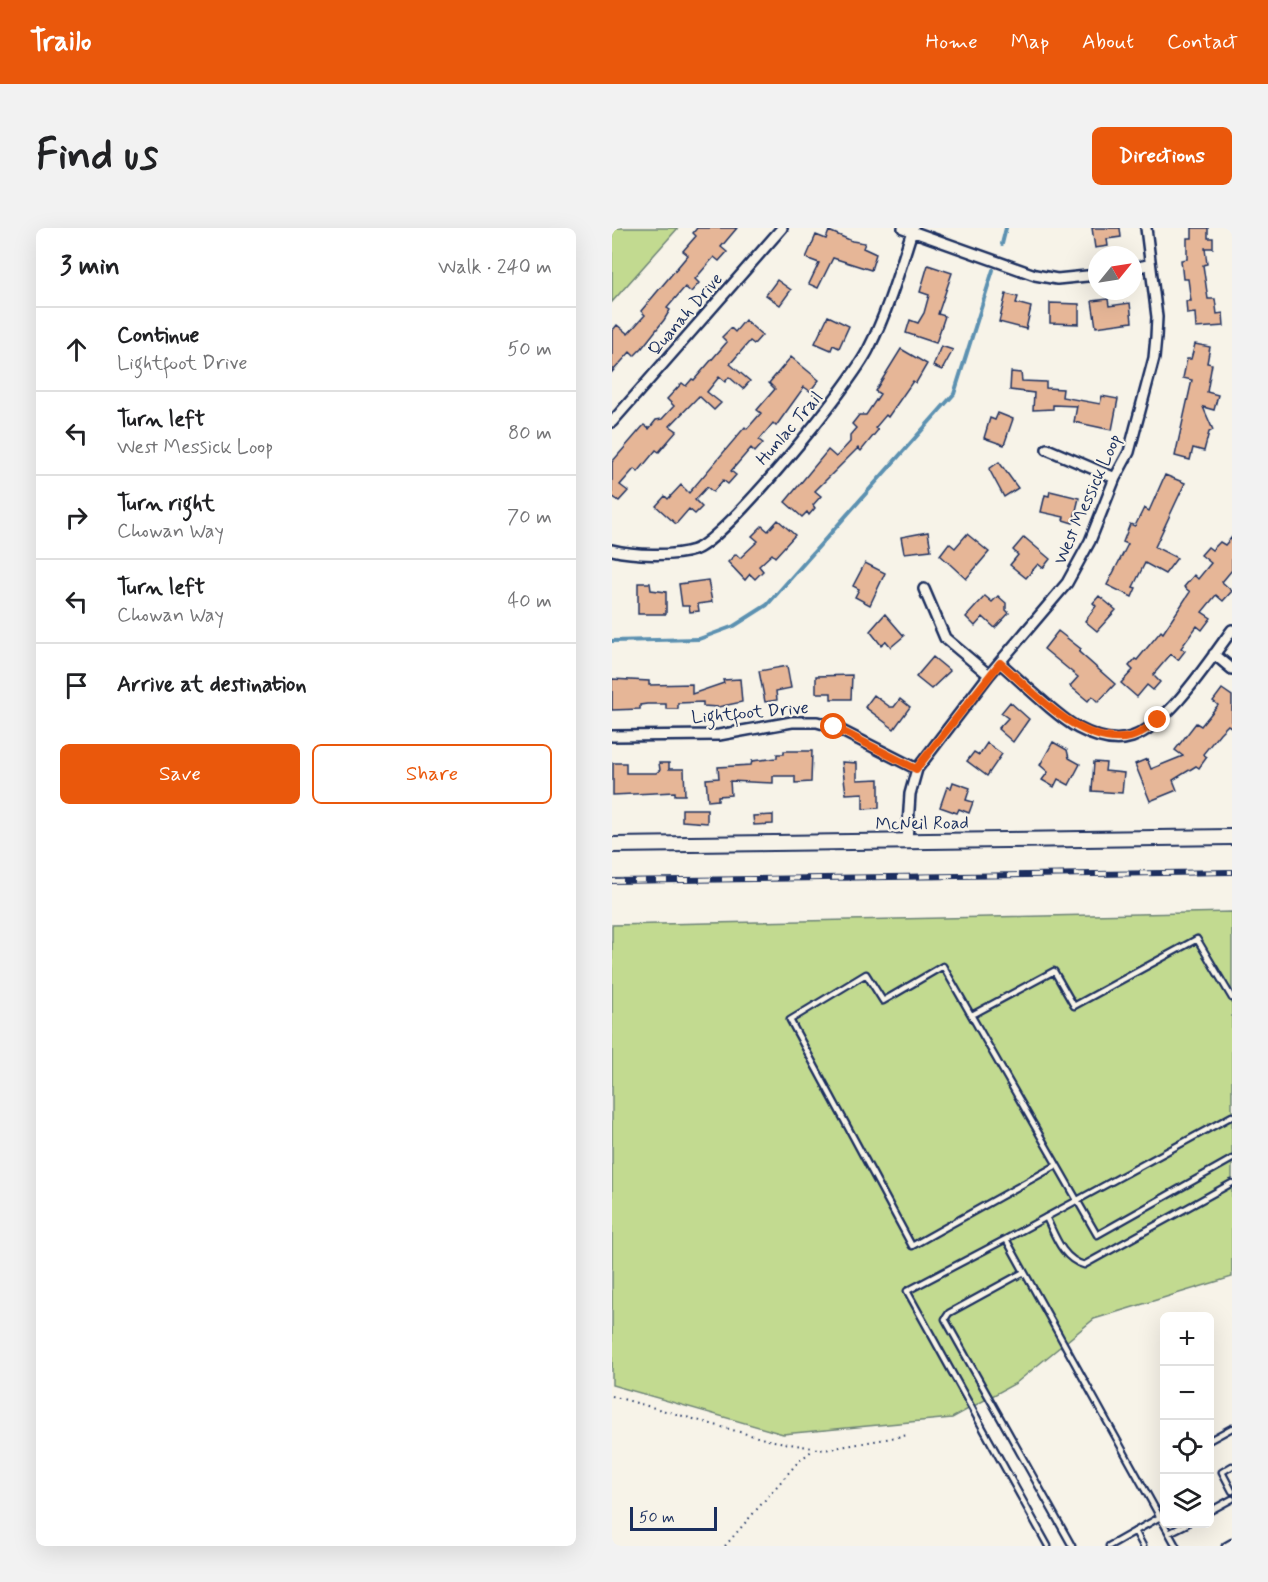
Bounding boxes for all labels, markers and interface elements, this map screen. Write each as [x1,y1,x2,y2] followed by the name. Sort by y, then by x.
[30,24,91,61] text: Trailo
[926,28,978,56] text: Home
[1011,28,1049,56] text: Map
[1082,28,1134,56] text: About
[1167,28,1238,56] text: Contact
[1092,127,1232,185] button: Directions
[36,129,158,184] text: Find us
[1088,246,1142,300] north arrow
[60,250,120,284] text: 3 min
[438,254,552,281] text: Walk · 240 m
[643,268,729,361] street label: Quanah Drive
[117,322,199,350] text: Continue
[60,333,93,366] icon: ahead
[507,336,552,363] text: 50 m
[117,350,248,377] text: Lightfoot Drive
[751,386,829,471] street label: Hunlac Trail
[117,406,205,434] text: Turn left
[60,417,93,450] icon: left
[508,420,552,447] text: 80 m
[1048,430,1127,569] street label: West Messick Loop
[117,434,273,461] text: West Messick Loop
[117,490,215,518] text: Turn right
[60,501,93,534] icon: right
[507,504,552,531] text: 70 m
[117,518,224,545] text: Chowan Way
[117,574,205,602] text: Turn left
[60,585,93,618] icon: left
[508,588,552,615] text: 40 m
[117,602,224,629] text: Chowan Way
[60,669,93,702] icon: arrive
[117,671,307,699] text: Arrive at destination
[690,696,810,732] street label: Lightfoot Drive
[1144,706,1170,732] route end
[820,713,846,739] route start
[60,744,300,804] button: Save
[312,744,552,804] button: Share
[875,811,969,837] street label: McNeil Road
[1160,1312,1214,1528] map controls
[1160,1312,1214,1366] button: +
[1160,1366,1214,1420] button: −
[1160,1420,1214,1474] button: locate
[1160,1474,1214,1528] button: layers
[630,1504,717,1532] scale bar
[639,1507,675,1528] text: 50 m

